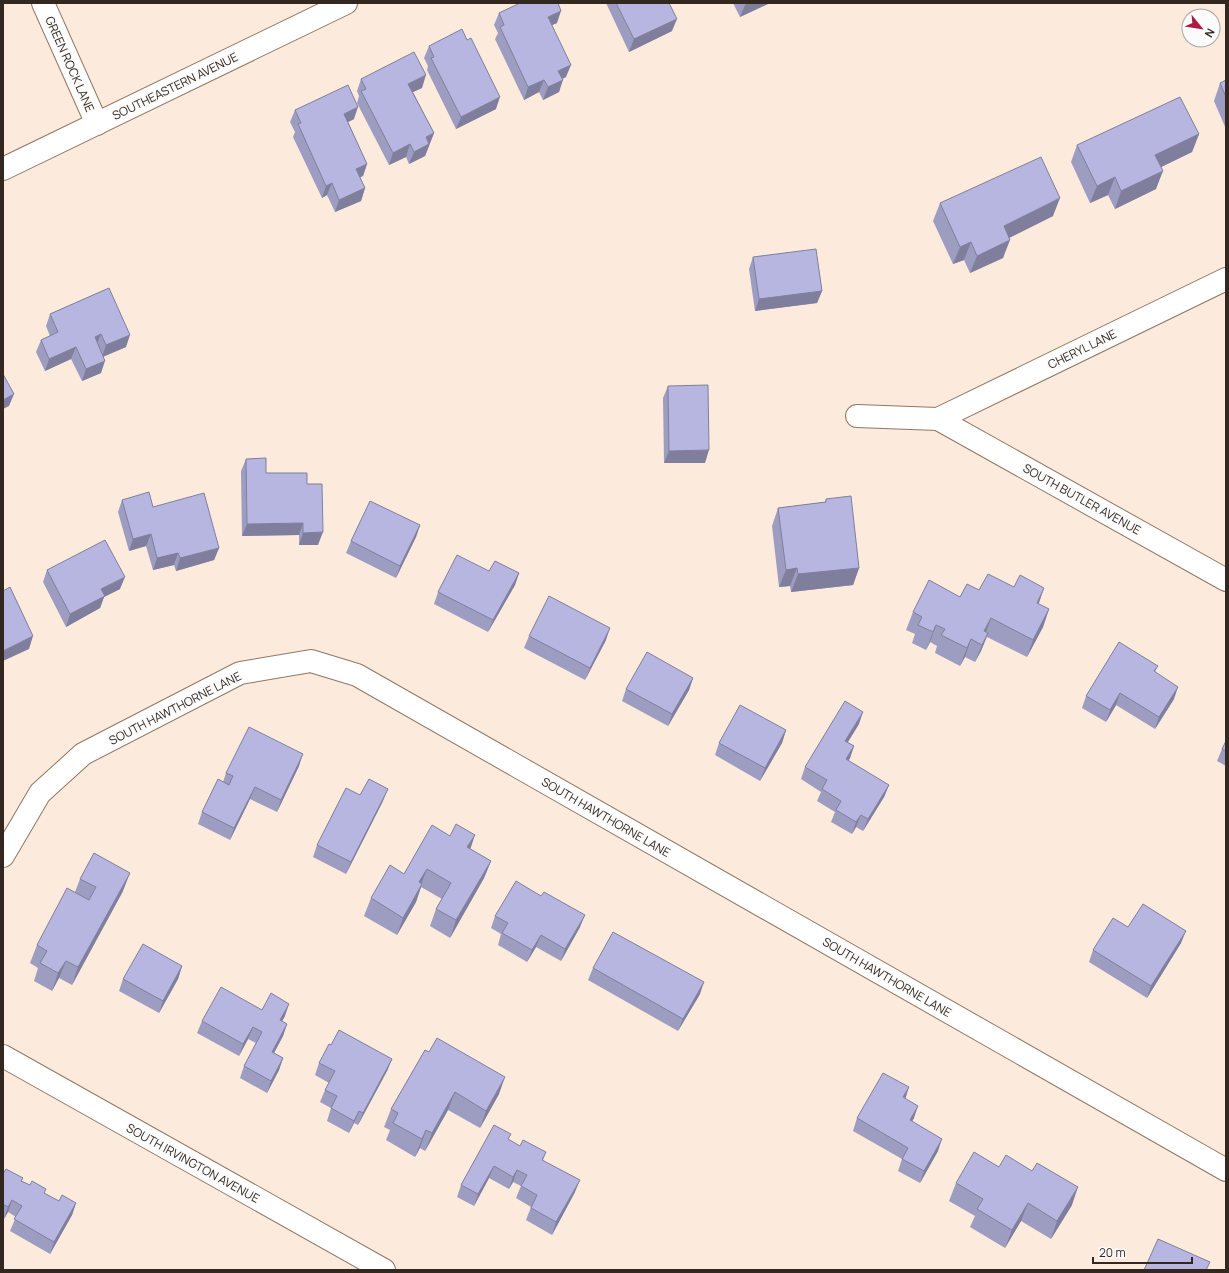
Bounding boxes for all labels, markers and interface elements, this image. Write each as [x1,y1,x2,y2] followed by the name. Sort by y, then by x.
[1181,8,1221,48] north arrow
[41,13,99,115] street label: GREEN ROCK LANE
[1202,26,1219,41] text: N
[109,48,241,124] street label: SOUTHEASTERN AVENUE
[1045,325,1119,373] street label: CHERYL LANE
[1020,459,1144,539] street label: SOUTH BUTLER AVENUE
[106,667,244,749] street label: SOUTH HAWTHORNE LANE
[538,773,674,861] street label: SOUTH HAWTHORNE LANE
[819,933,955,1021] street label: SOUTH HAWTHORNE LANE
[123,1119,263,1207] street label: SOUTH IRVINGTON AVENUE
[1093,1239,1192,1265] scale bar
[1099,1244,1126,1261] text: 20 m

